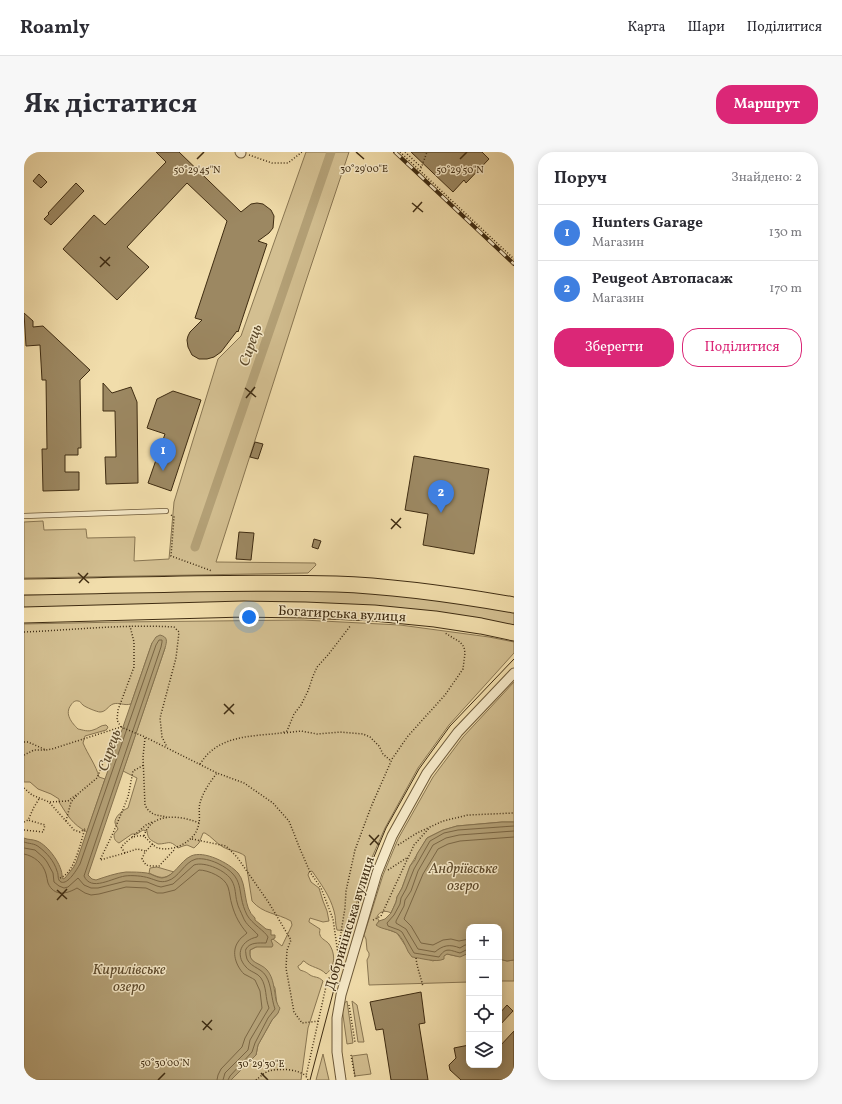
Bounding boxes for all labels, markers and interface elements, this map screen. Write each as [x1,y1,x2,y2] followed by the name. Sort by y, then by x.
[20,15,90,41] text: Roamly
[628,18,666,37] text: Карта
[688,18,725,37] text: Шари
[747,18,822,37] text: Поділитися
[24,85,197,124] text: Як дістатися
[716,85,818,124] button: Маршрут
[340,162,388,176] text: 30°29'00"E
[174,163,221,177] text: 50°29'45"N
[436,163,484,177] text: 50°29'50"N
[554,167,607,190] text: Поруч
[731,169,802,187] text: Знайдено: 2
[592,213,703,234] text: Hunters Garage
[564,224,570,242] text: 1
[769,224,802,242] text: 130 m
[592,234,644,252] text: Магазин
[592,269,733,290] text: Peugeot Автопасаж
[564,280,570,298] text: 2
[769,280,802,298] text: 170 m
[592,290,644,308] text: Магазин
[234,322,268,369] water label: Сирець
[554,328,674,367] button: Зберегти
[682,328,802,367] button: Поділитися
[150,438,176,471] pin: 1
[428,480,454,513] pin: 2
[277,602,406,627] street label: Богатирська вулиця
[239,607,259,627] your location
[93,727,127,774] water label: Сирець
[321,854,380,993] street label: Добринінська вулиця
[428,859,498,897] water label: Андріївське озеро
[466,924,502,1068] map controls
[466,924,502,960] button: +
[92,960,166,998] water label: Кирилівське озеро
[466,960,502,996] button: −
[466,996,502,1032] button: locate
[466,1032,502,1068] button: layers
[140,1056,190,1070] text: 50°30'00"N
[238,1057,284,1071] text: 30°29'30"E

